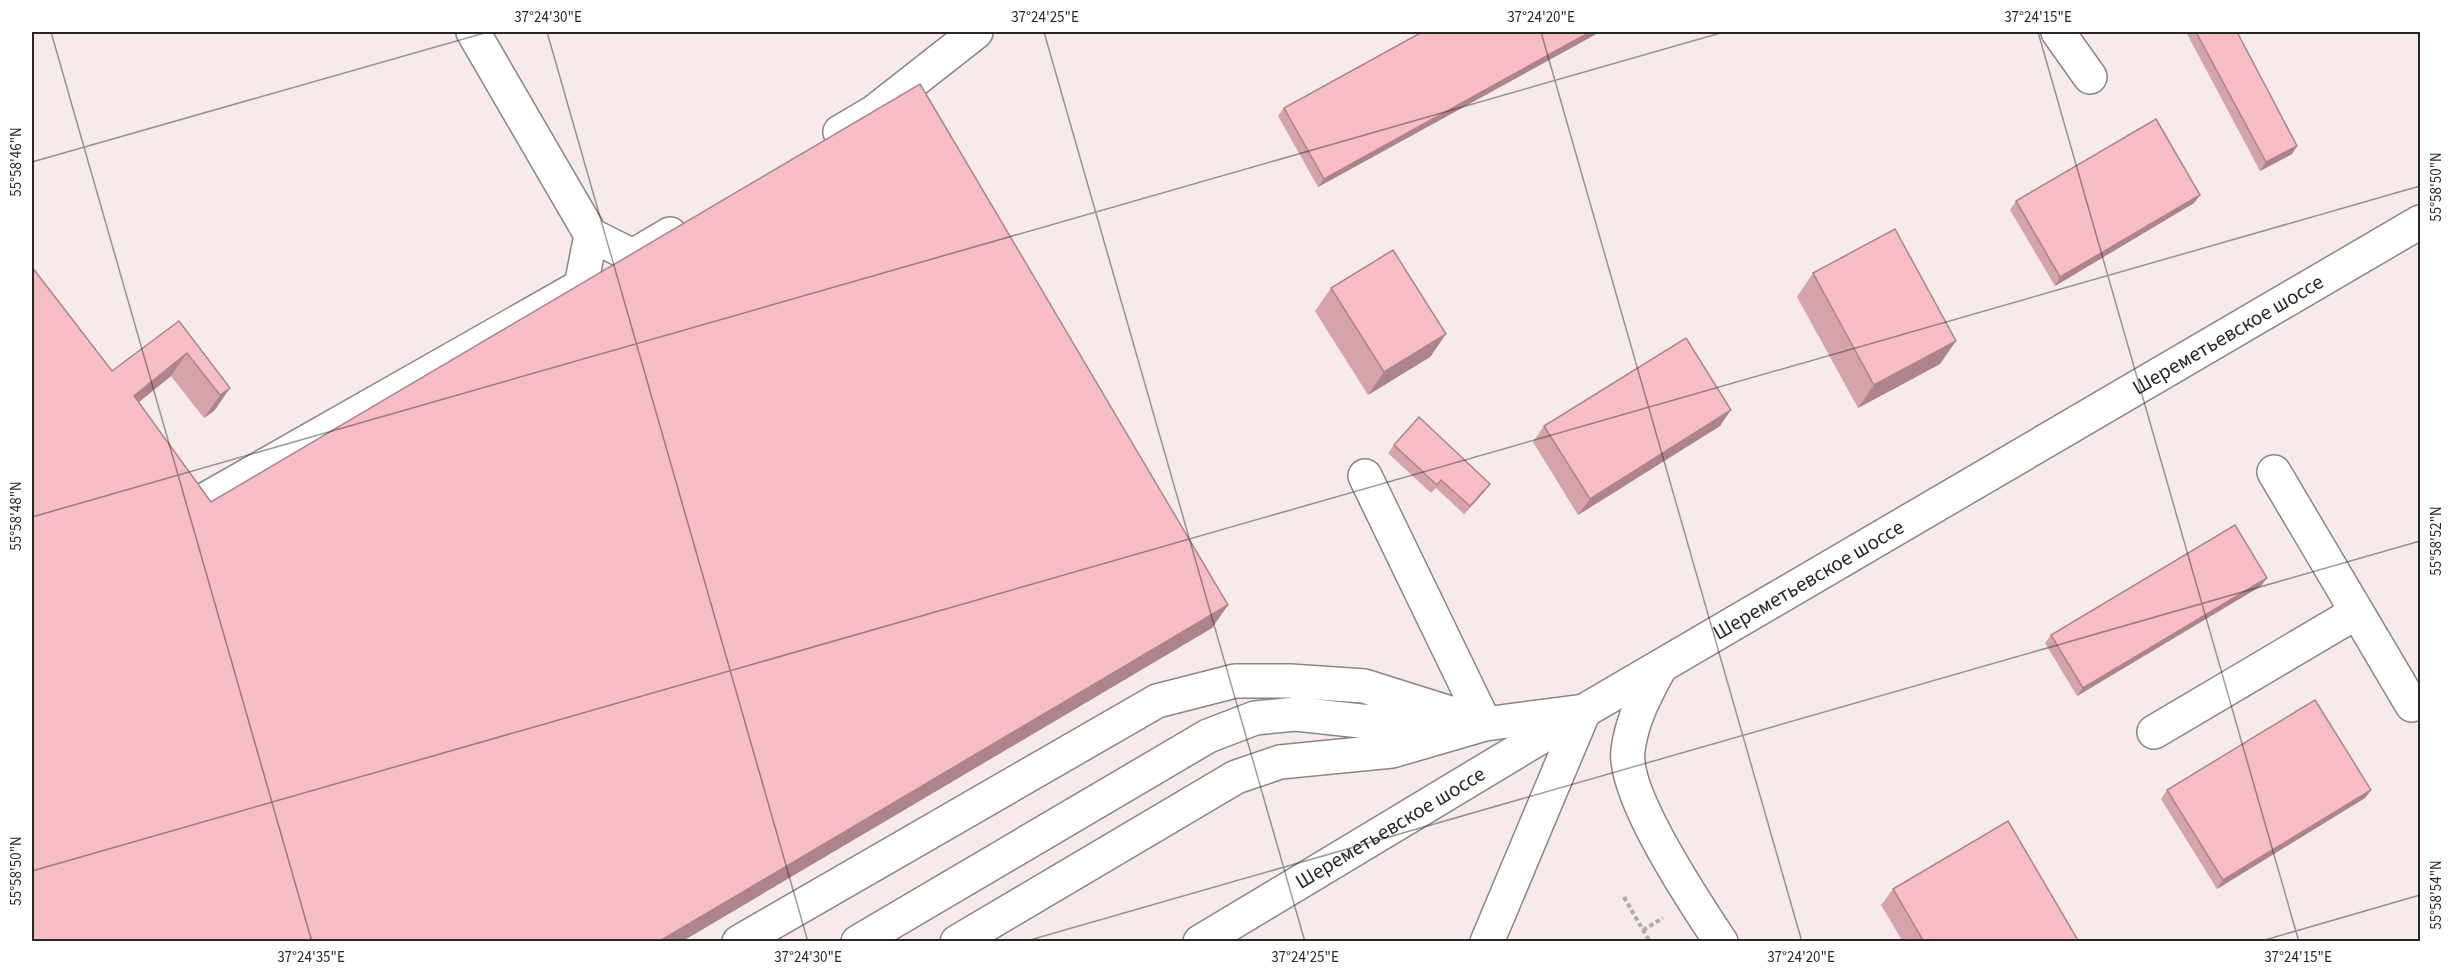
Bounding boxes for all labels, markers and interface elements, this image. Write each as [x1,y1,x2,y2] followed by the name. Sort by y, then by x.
[514,7,582,28] text: 37°24'30"E
[1011,7,1079,28] text: 37°24'25"E
[1507,7,1575,28] text: 37°24'20"E
[2004,7,2072,28] text: 37°24'15"E
[6,127,27,197] text: 55°58'46"N
[2426,152,2447,222] text: 55°58'50"N
[2127,267,2329,402] street label: Шереметьевское шоссе
[6,481,27,551] text: 55°58'48"N
[2426,506,2447,576] text: 55°58'52"N
[1707,512,1910,648] street label: Шереметьевское шоссе
[1290,759,1491,896] street label: Шереметьевское шоссе
[6,836,27,906] text: 55°58'50"N
[2426,860,2447,930] text: 55°58'54"N
[277,947,345,968] text: 37°24'35"E
[774,947,842,968] text: 37°24'30"E
[1271,947,1339,968] text: 37°24'25"E
[1767,947,1835,968] text: 37°24'20"E
[2264,947,2332,968] text: 37°24'15"E

